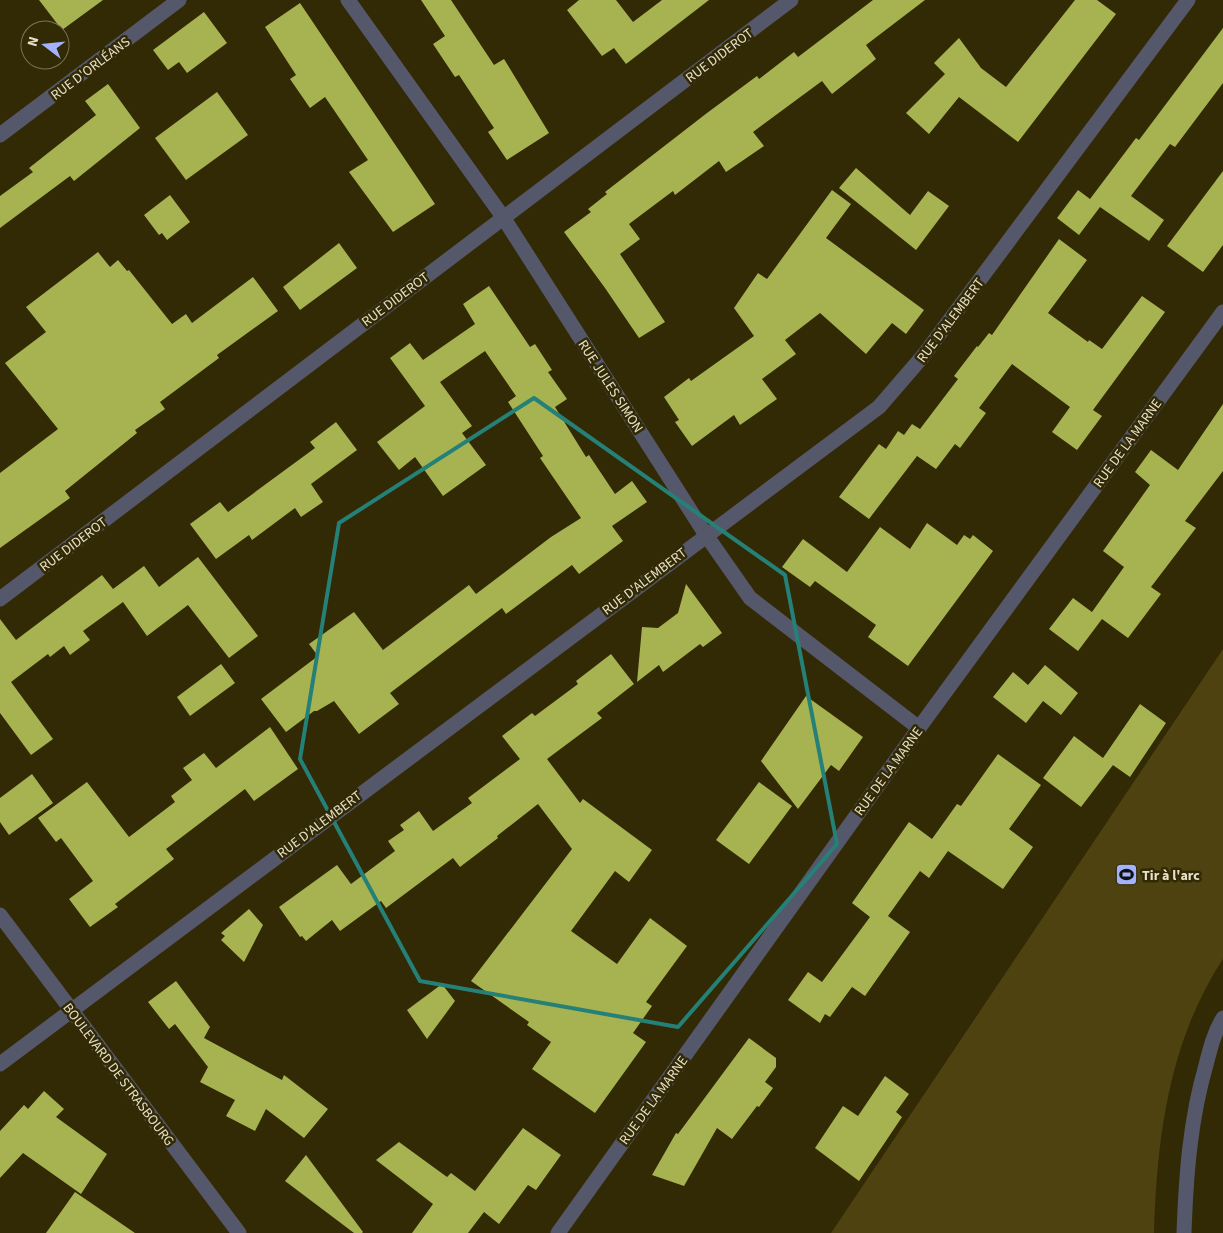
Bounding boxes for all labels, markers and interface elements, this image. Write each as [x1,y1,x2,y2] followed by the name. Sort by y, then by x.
[20,20,70,70] north arrow
[682,23,758,88] street label: RUE DIDEROT
[47,32,134,105] street label: RUE D'ORLÉANS
[23,34,44,49] text: N
[358,267,434,332] street label: RUE DIDEROT
[912,274,990,367] street label: RUE D'ALEMBERT
[573,336,648,437] street label: RUE JULES SIMON
[1089,395,1167,492] street label: RUE DE LA MARNE
[36,512,112,577] street label: RUE DIDEROT
[598,543,691,620] street label: RUE D'ALEMBERT
[850,723,928,820] street label: RUE DE LA MARNE
[273,786,366,863] street label: RUE D'ALEMBERT
[1114,863,1138,887] sports icon: Tir à l'arc
[1142,866,1200,886] place label: Tir à l'arc
[58,999,179,1150] street label: BOULEVARD DE STRASBOURG
[615,1052,693,1149] street label: RUE DE LA MARNE

